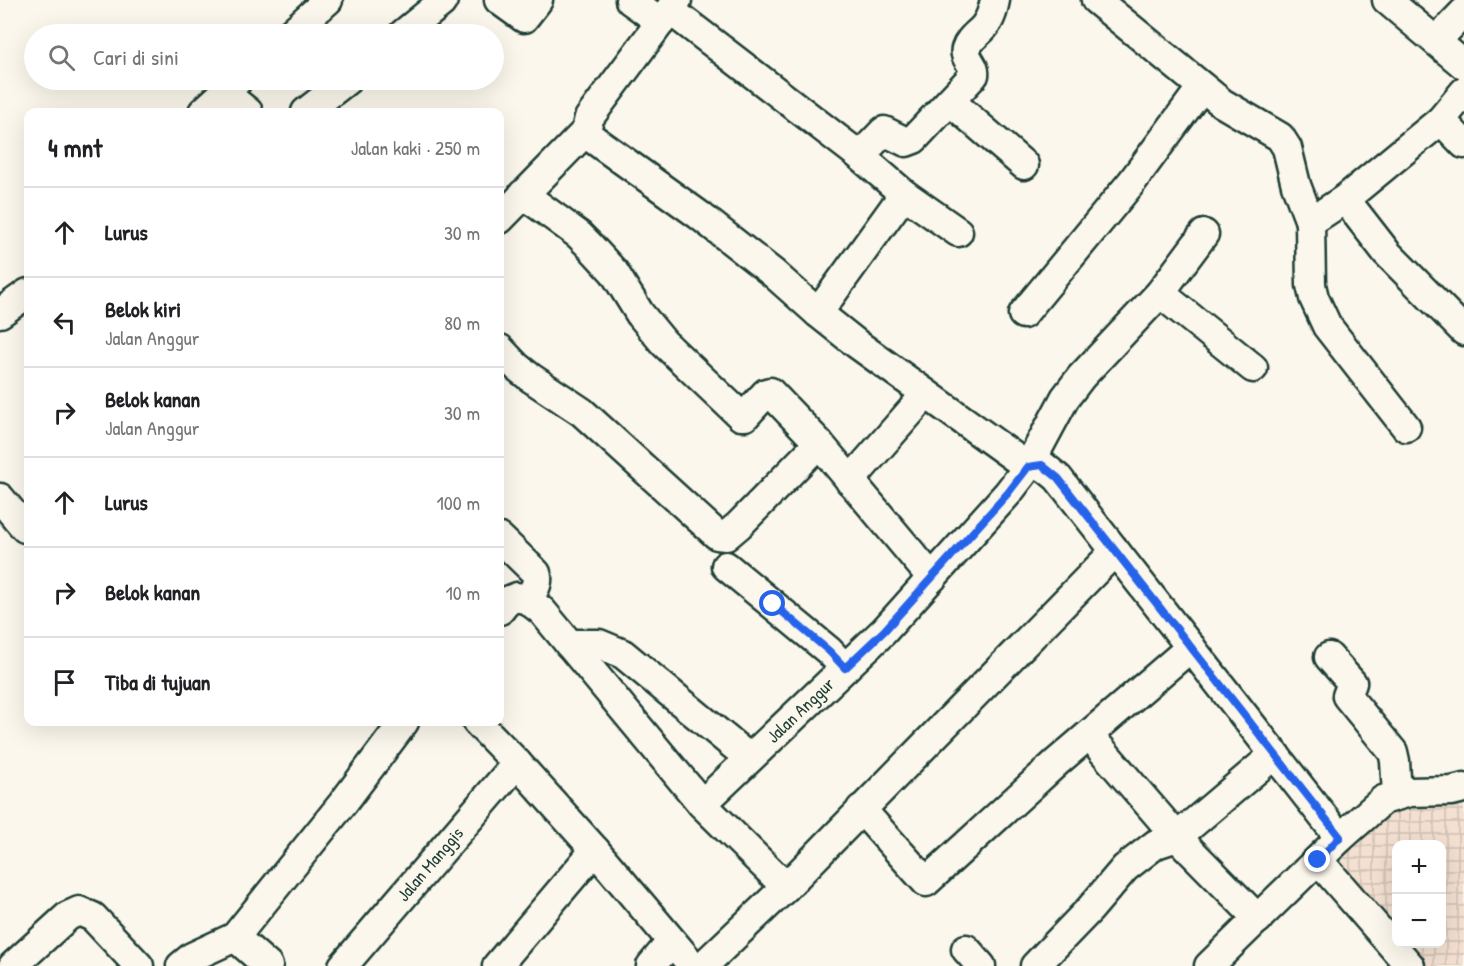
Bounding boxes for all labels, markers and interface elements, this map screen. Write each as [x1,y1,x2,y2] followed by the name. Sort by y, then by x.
[24,24,504,90] search box
[45,41,78,74] icon: search
[93,42,179,72] text: Cari di sini
[48,130,102,165] text: 4 mnt
[351,134,480,161] text: Jalan kaki · 250 m
[48,216,81,249] icon: ahead
[105,217,148,247] text: Lurus
[444,219,480,246] text: 30 m
[105,294,181,324] text: Belok kiri
[48,306,81,339] icon: left
[444,309,480,336] text: 80 m
[105,324,199,351] text: Jalan Anggur
[105,384,200,414] text: Belok kanan
[48,396,81,429] icon: right
[444,399,480,426] text: 30 m
[105,414,199,441] text: Jalan Anggur
[48,486,81,519] icon: ahead
[105,487,148,517] text: Lurus
[437,489,480,516] text: 100 m
[48,576,81,609] icon: right
[105,577,200,607] text: Belok kanan
[446,579,480,606] text: 10 m
[759,590,785,616] route start
[48,666,81,699] icon: arrive
[105,667,210,697] text: Tiba di tujuan
[761,672,840,748] street label: Jalan Anggur
[391,821,469,907] street label: Jalan Manggis
[1392,840,1446,948] map controls
[1392,840,1446,894] button: +
[1304,846,1330,872] route end
[1392,894,1446,948] button: −

